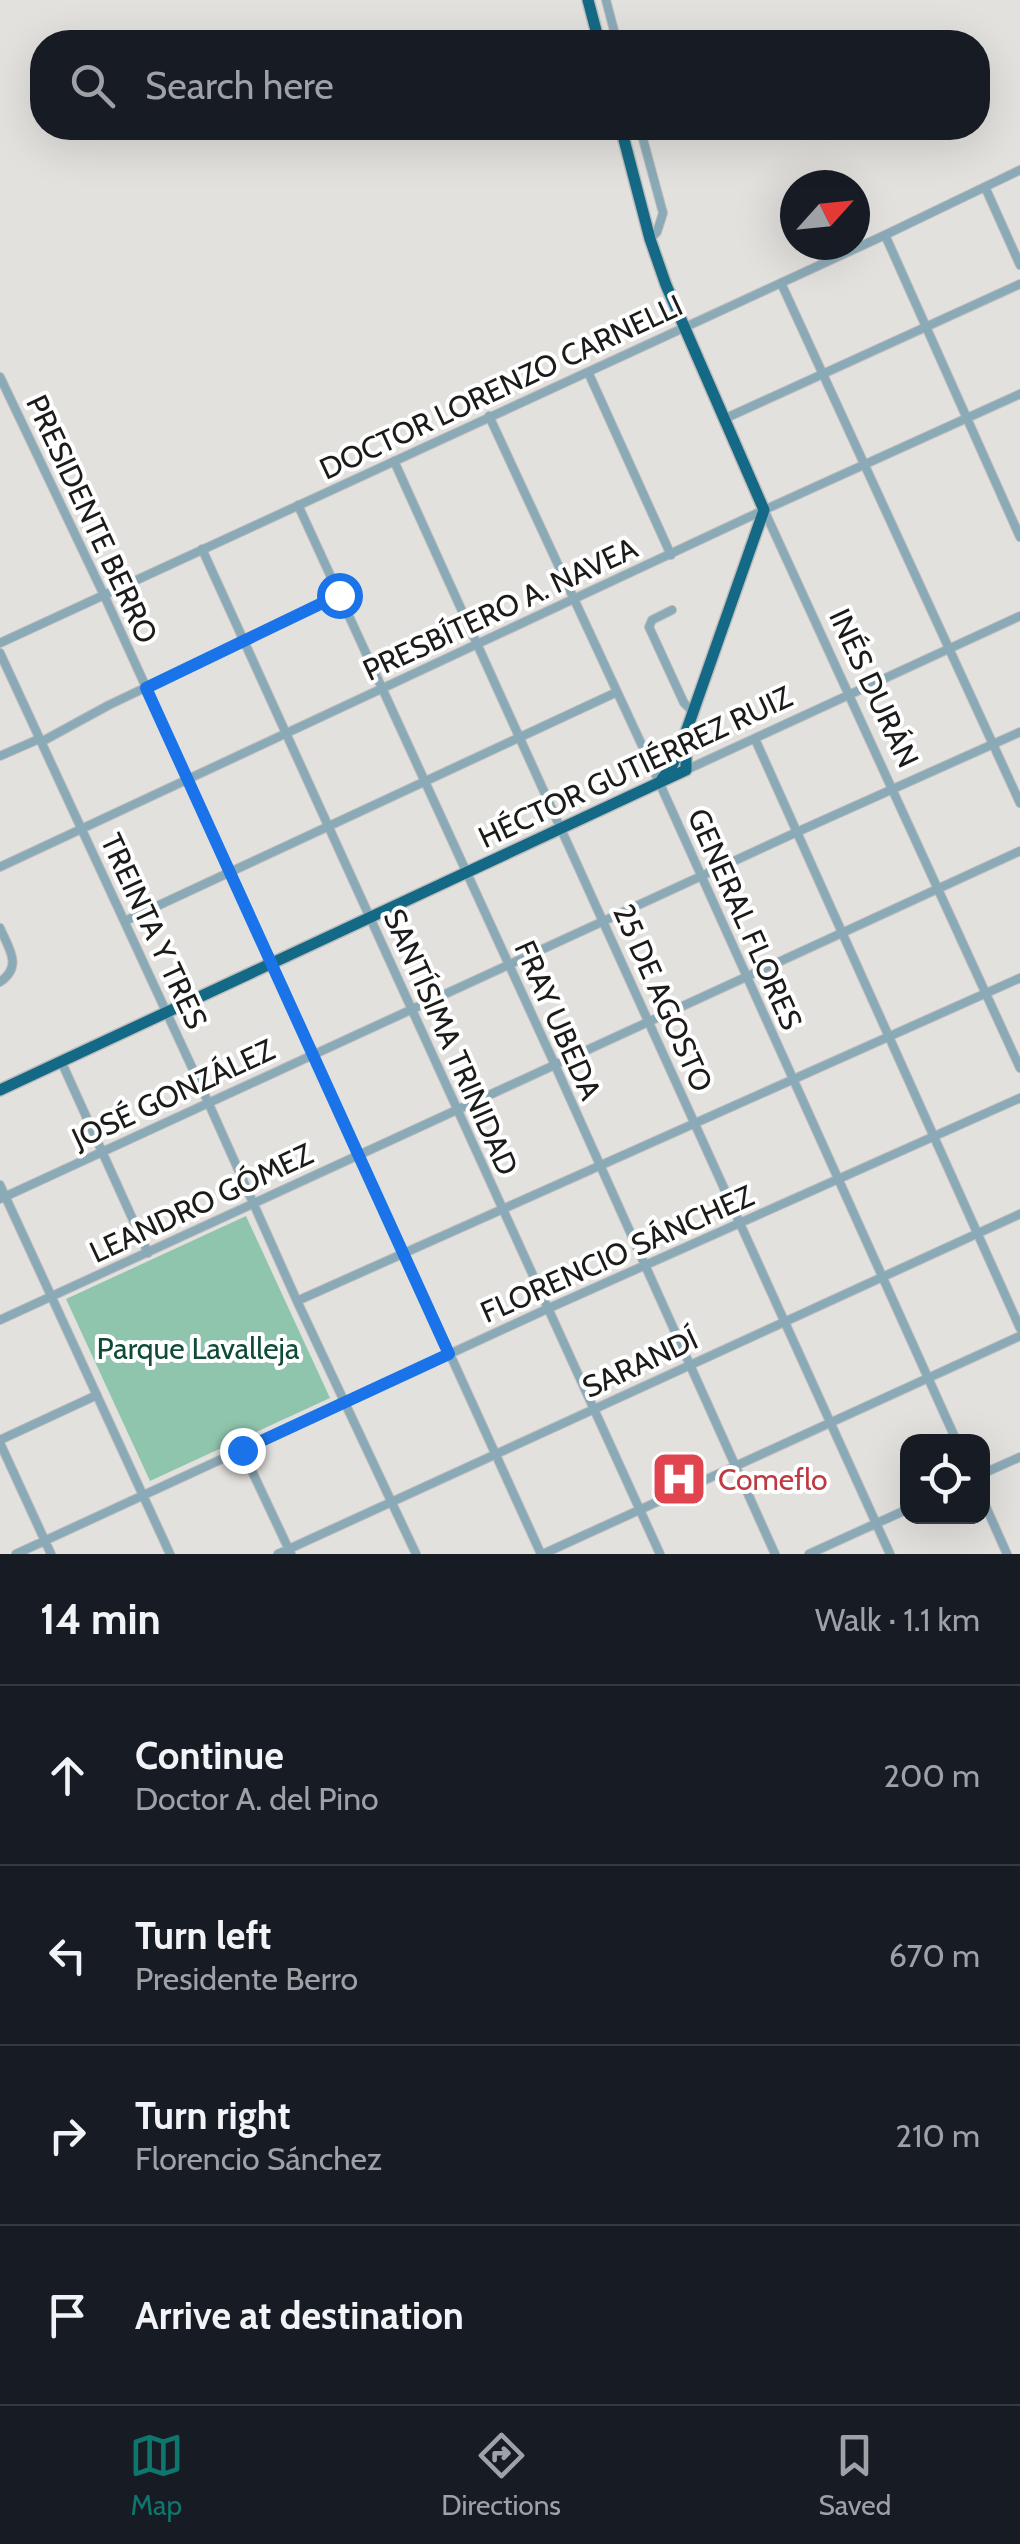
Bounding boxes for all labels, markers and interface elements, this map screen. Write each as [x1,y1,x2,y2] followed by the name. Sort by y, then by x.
[30,30,990,140] search box
[65,58,120,113] icon: search
[145,62,334,109] text: Search here
[780,170,870,260] north arrow
[314,287,688,487] street label: DOCTOR LORENZO CARNELLI
[18,389,166,649] street label: PRESIDENTE BERRO
[357,529,644,689] street label: PRESBÍTERO A. NAVEA
[317,573,363,619] route start
[821,603,927,773] street label: INÉS DURÁN
[473,678,798,856] street label: HÉCTOR GUTIÉRREZ RUIZ
[680,803,810,1035] street label: GENERAL FLORES
[93,828,215,1034] street label: TREINTA Y TRES
[605,899,721,1097] street label: 25 DE AGOSTO
[376,903,526,1181] street label: SANTÍSIMA TRINIDAD
[506,935,610,1106] street label: FRAY UBEDA
[65,1031,281,1157] street label: JOSÉ GONZÁLEZ
[84,1135,319,1271] street label: LEANDRO GÓMEZ
[475,1177,760,1331] street label: FLORENCIO SÁNCHEZ
[576,1320,704,1406] street label: SARANDÍ
[97,1330,300,1367] park label: Parque Lavalleja
[220,1428,266,1474] route end
[900,1434,990,1524] map controls
[900,1434,990,1524] button: locate
[649,1449,709,1509] hospital icon: Comeflo
[718,1461,828,1498] place label: Comeflo
[40,1593,161,1645] text: 14 min
[815,1600,980,1639] text: Walk · 1.1 km
[135,1732,284,1779] text: Continue
[40,1748,95,1803] icon: ahead
[883,1756,980,1795] text: 200 m
[135,1779,379,1818] text: Doctor A. del Pino
[135,1912,271,1959] text: Turn left
[40,1928,95,1983] icon: left
[889,1936,980,1975] text: 670 m
[135,1959,358,1998] text: Presidente Berro
[135,2092,291,2139] text: Turn right
[40,2108,95,2163] icon: right
[895,2116,980,2155] text: 210 m
[135,2139,382,2178] text: Florencio Sánchez
[40,2288,95,2343] icon: arrive
[135,2292,464,2339] text: Arrive at destination
[129,2428,184,2522] tab: Map
[441,2428,561,2522] tab: Directions
[819,2428,891,2522] tab: Saved

